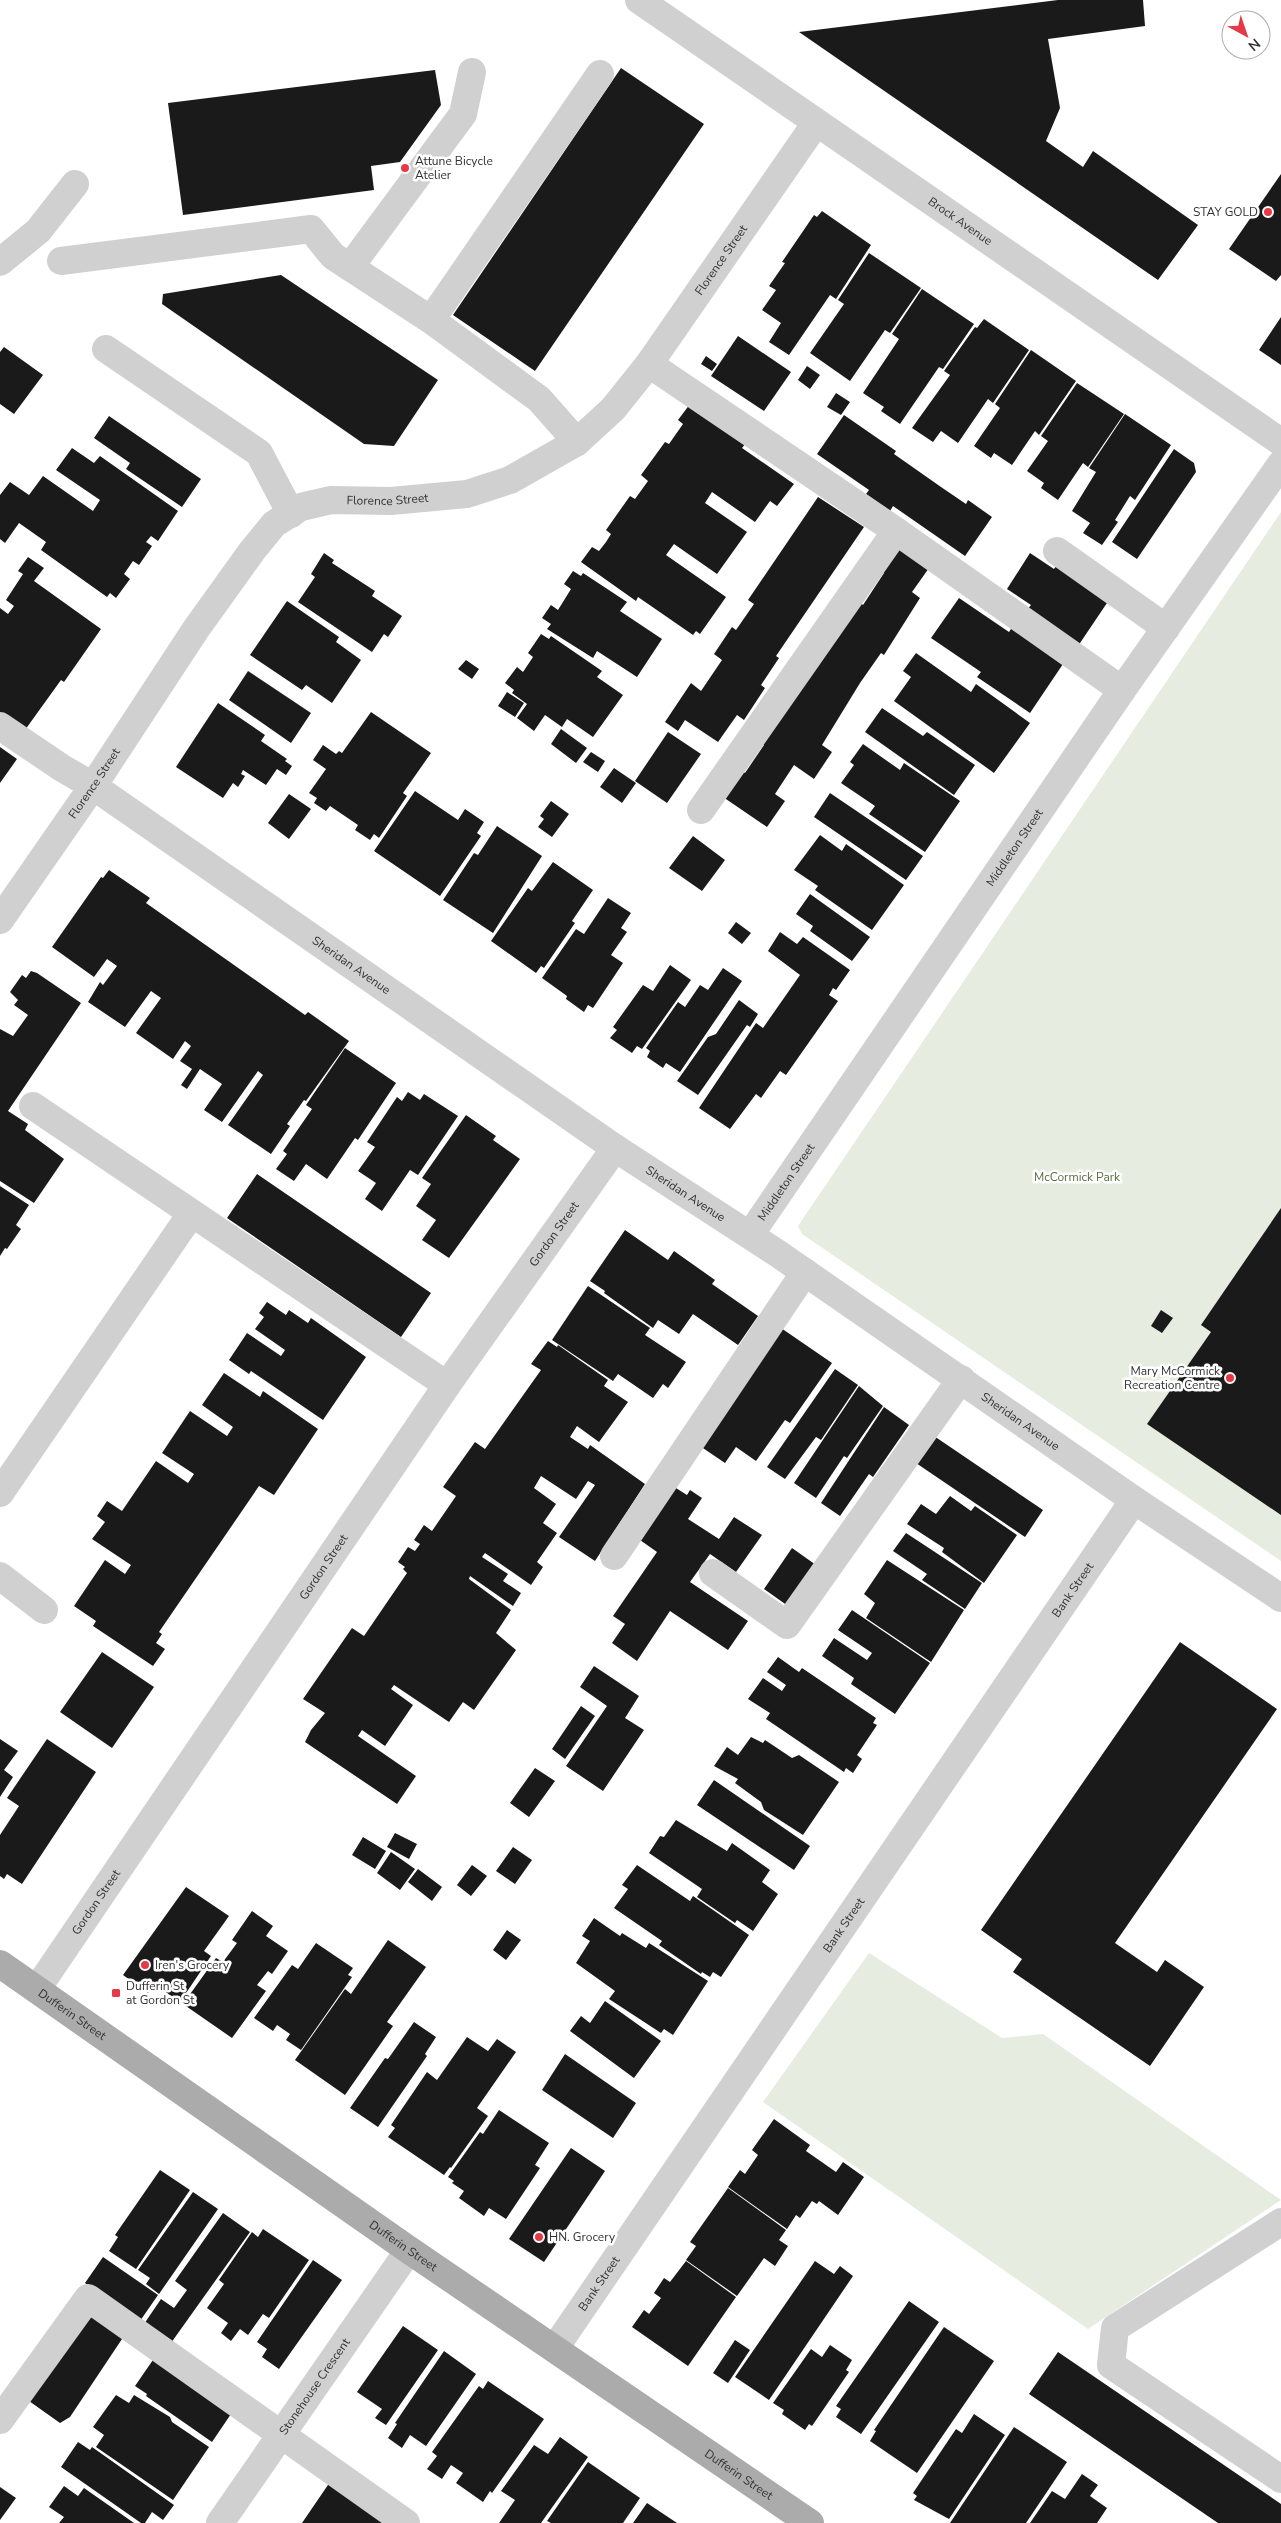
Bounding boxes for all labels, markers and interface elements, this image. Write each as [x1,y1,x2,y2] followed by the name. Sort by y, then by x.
[1221,10,1271,60] north arrow
[1244,34,1264,55] text: N
[415,153,493,183] place label: Attune Bicycle Atelier
[399,162,411,174] marker: Attune Bicycle Atelier
[925,193,995,249] street label: Brock Avenue
[1193,204,1258,220] place label: STAY GOLD
[1262,206,1274,218] marker: STAY GOLD
[691,221,751,298] street label: Florence Street
[346,490,430,509] street label: Florence Street
[65,744,124,822] street label: Florence Street
[982,805,1047,890] street label: Middleton Street
[309,932,394,998] street label: Sheridan Avenue
[754,1140,819,1224] street label: Middleton Street
[643,1162,728,1225] street label: Sheridan Avenue
[1034,1169,1121,1185] park label: McCormick Park
[525,1198,583,1270] street label: Gordon Street
[1124,1363,1221,1393] place label: Mary McCormick Recreation Centre
[1224,1372,1236,1384] marker: Mary McCormick Recreation Centre
[978,1389,1063,1454] street label: Sheridan Avenue
[295,1530,352,1603] street label: Gordon Street
[1048,1559,1098,1620] street label: Bank Street
[68,1866,124,1938] street label: Gordon Street
[819,1894,869,1956] street label: Bank Street
[155,1957,230,1973] place label: Iren's Grocery
[139,1959,151,1971] marker: Iren's Grocery
[126,1978,195,2008] place label: Dufferin St at Gordon St
[35,1985,110,2044] street label: Dufferin Street
[110,1987,122,1999] marker: Dufferin St at Gordon St
[366,2217,441,2275] street label: Dufferin Street
[549,2229,616,2245] place label: HN. Grocery
[533,2231,545,2243] marker: HN. Grocery
[575,2252,624,2314] street label: Bank Street
[275,2334,354,2438] street label: Stonehouse Crescent
[701,2446,777,2504] street label: Dufferin Street

